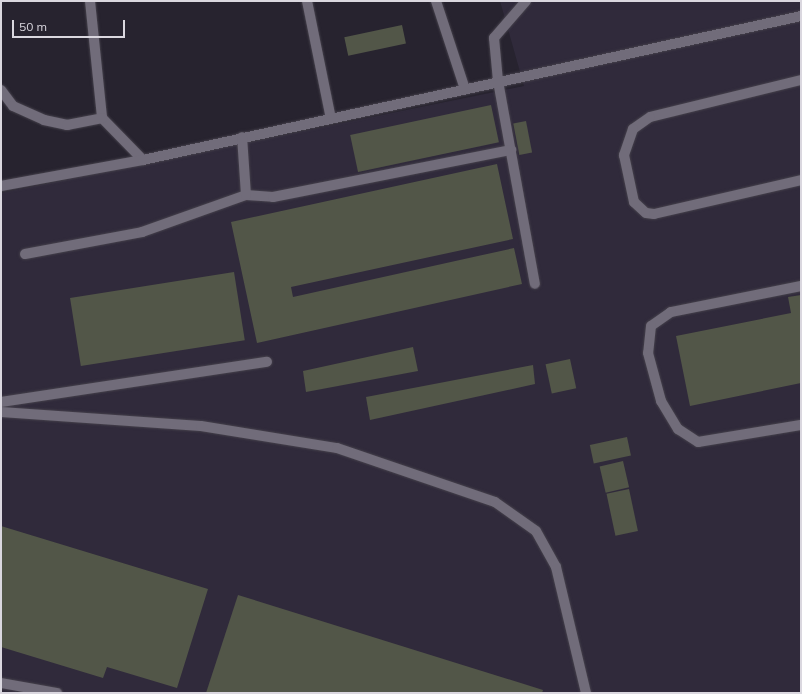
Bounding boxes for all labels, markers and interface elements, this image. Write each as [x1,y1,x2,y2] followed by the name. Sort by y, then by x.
[14,12,127,38] scale bar
[19,19,47,34] text: 50 m

